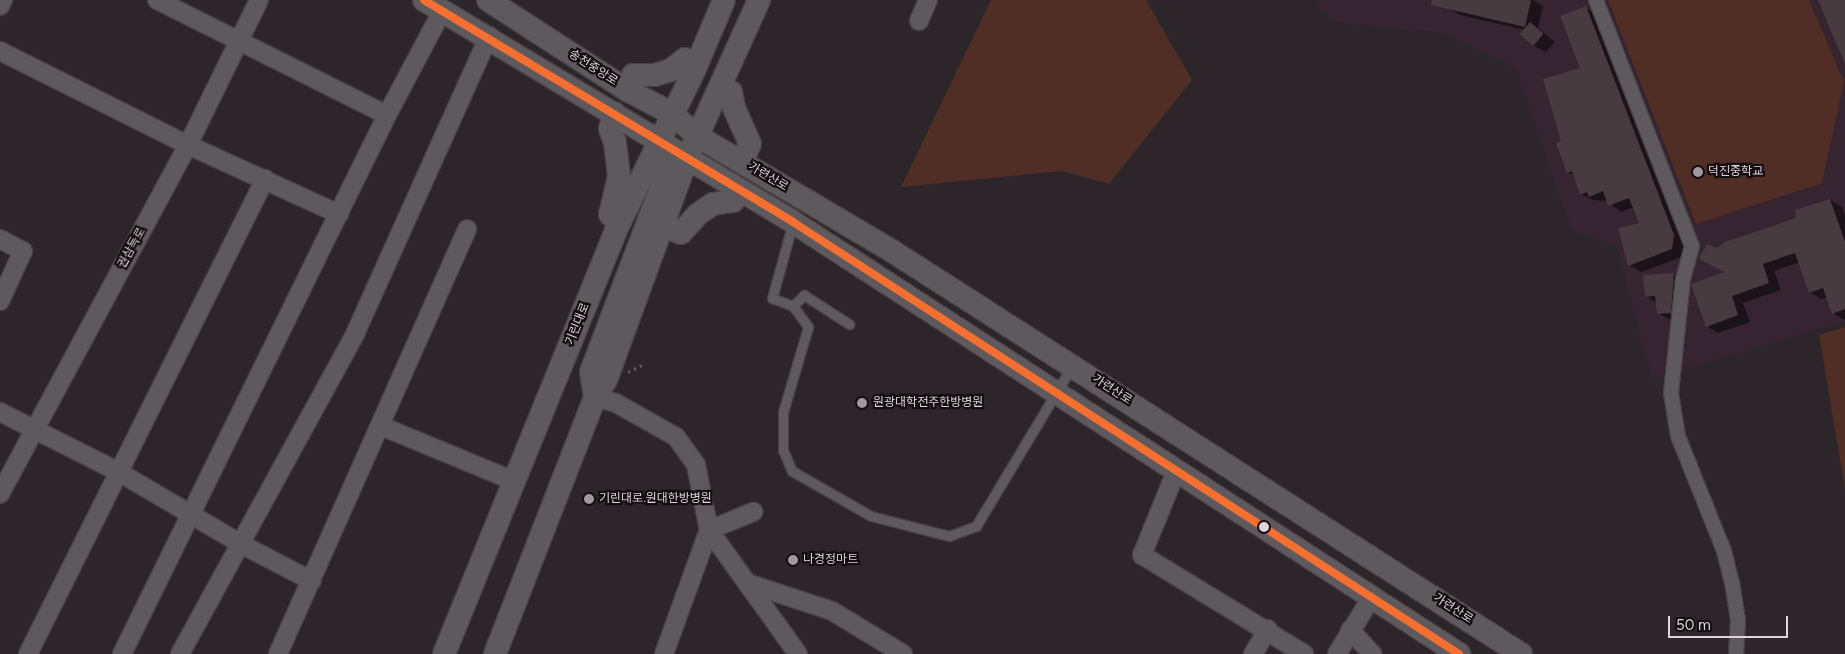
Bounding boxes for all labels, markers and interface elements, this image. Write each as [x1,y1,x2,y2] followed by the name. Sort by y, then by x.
[566,47,620,89] street label: 송천중앙로
[745,159,791,195] street label: 가련산로
[1708,165,1763,179] place label: 덕진중학교
[1692,166,1704,178] marker: 덕진중학교
[115,225,149,271] street label: 권삼득로
[563,301,593,347] street label: 기린대로
[1090,372,1134,408] street label: 가련산로
[855,396,869,410] marker: 원광대학전주한방병원
[873,396,983,410] place label: 원광대학전주한방병원
[599,492,712,506] place label: 기린대로.원대한방병원
[583,493,595,505] marker: 기린대로.원대한방병원
[1259,522,1269,532] unlabelled marker
[803,553,858,567] place label: 나경정마트
[787,554,799,566] marker: 나경정마트
[1431,591,1475,627] street label: 가련산로
[1670,606,1790,638] scale bar
[1676,616,1711,634] text: 50 m

